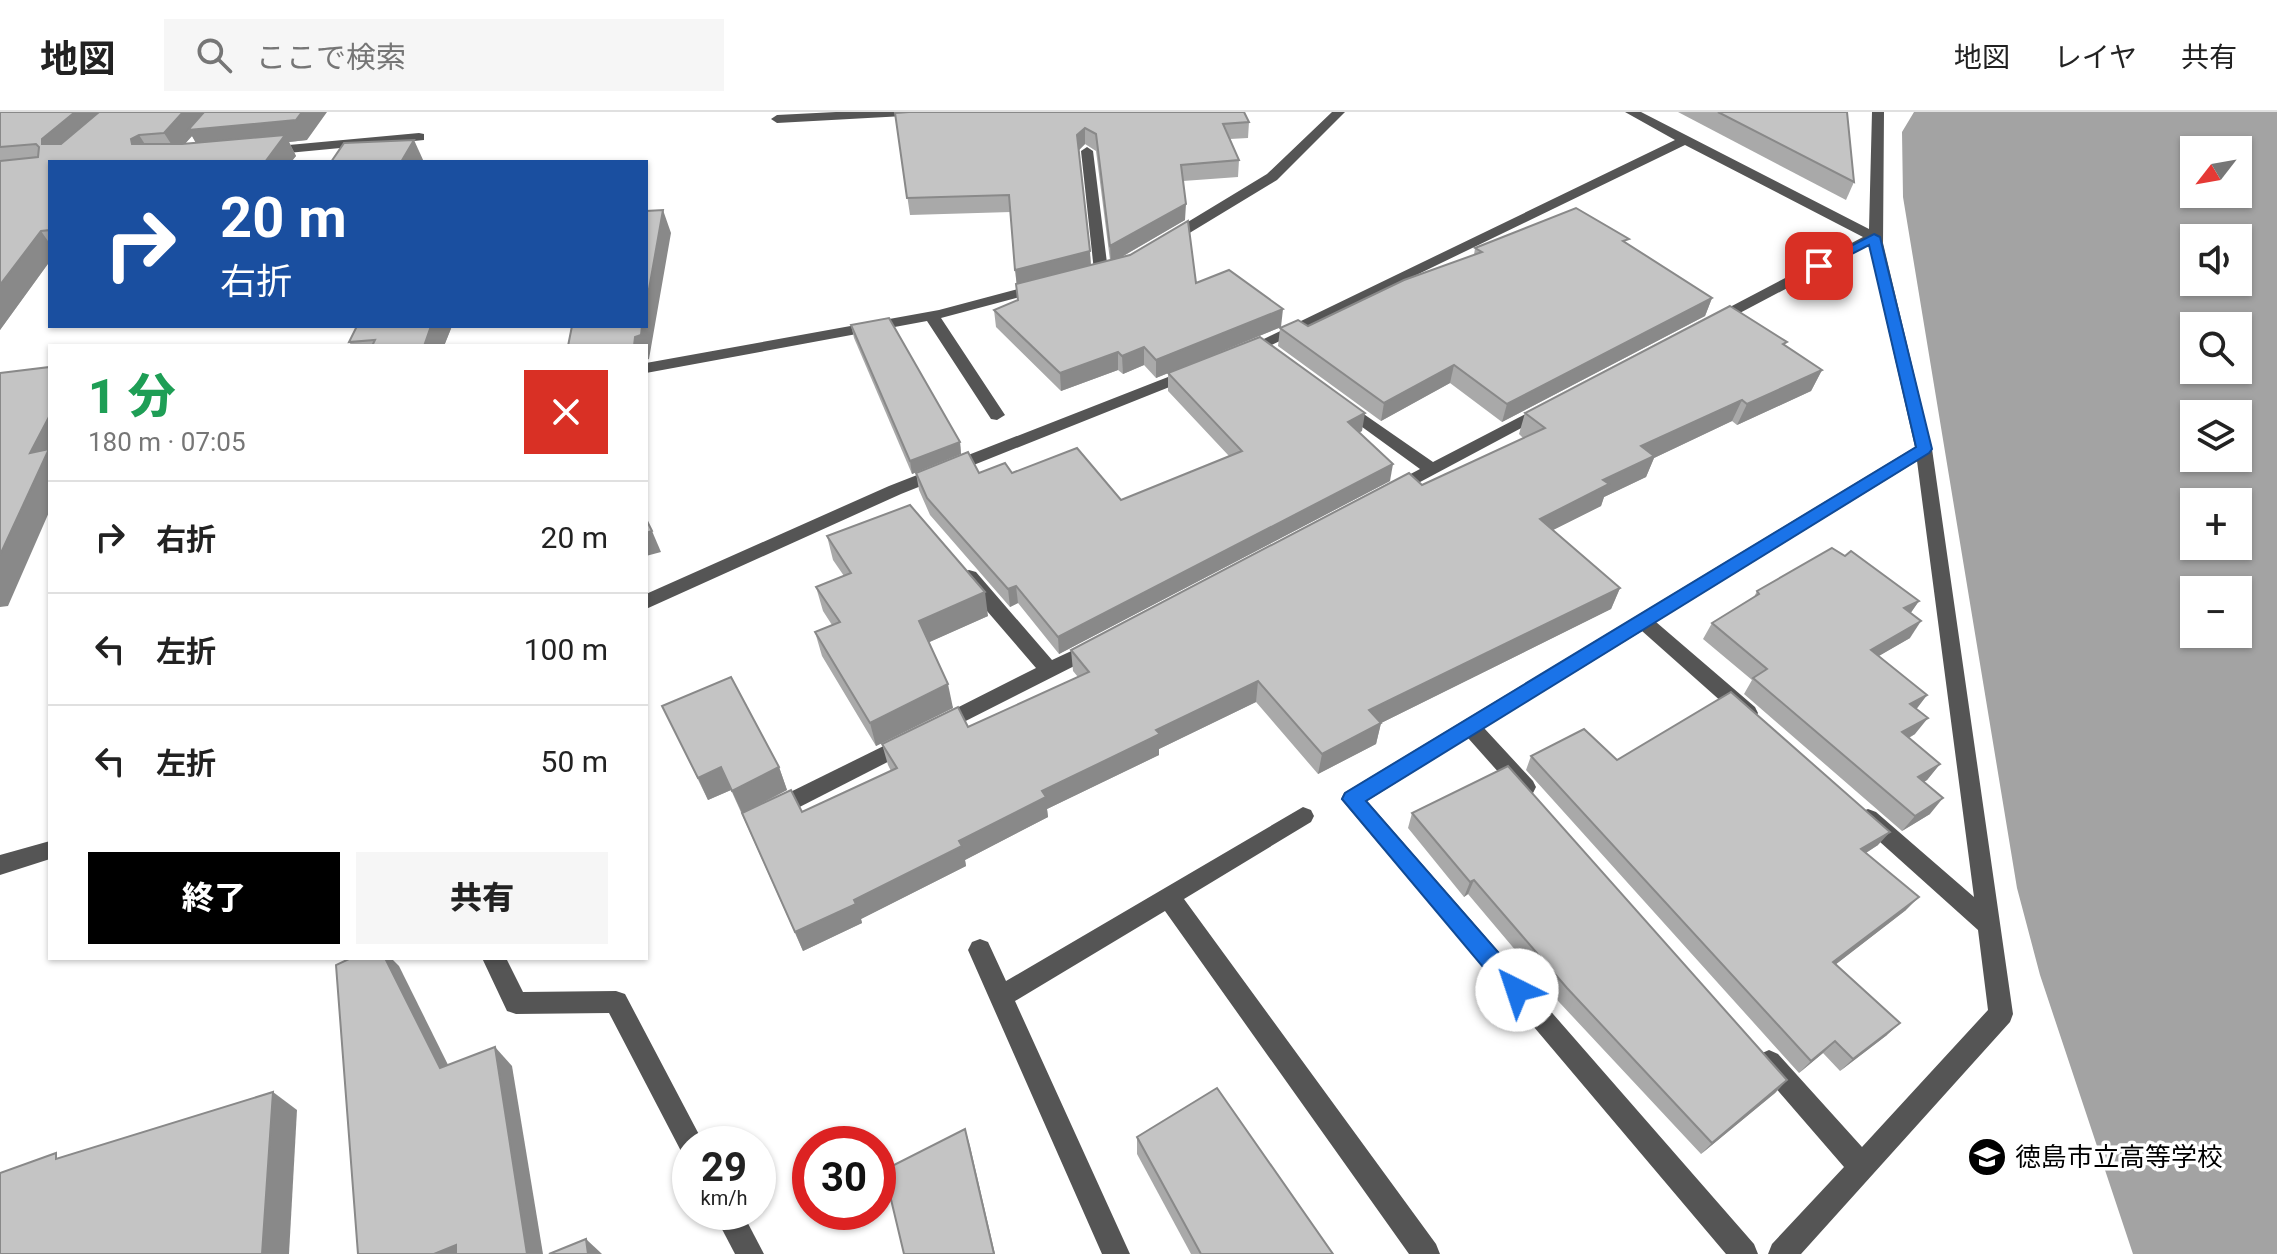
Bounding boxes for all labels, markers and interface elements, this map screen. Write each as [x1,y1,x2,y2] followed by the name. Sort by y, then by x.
[164,19,724,91] search box
[192,33,236,77] icon: search
[40,37,116,81] text: 地図
[256,40,406,75] text: ここで検索
[1954,41,2010,74] text: 地図
[2054,41,2137,74] text: レイヤ
[2181,41,2237,74] text: 共有
[2180,136,2252,208] north arrow
[2180,136,2252,648] map controls
[220,185,347,251] text: 20 m
[88,192,192,296] icon: right
[2180,224,2252,296] button: sound
[1785,232,1853,300] pin
[1797,244,1841,288] icon: arrive
[220,261,292,303] text: 右折
[2180,312,2252,384] button: search
[88,368,176,425] text: 1 分
[524,370,608,454] button: close
[2180,400,2252,472] button: layers
[88,427,246,457] text: 180 m · 07:05
[2180,488,2252,560] button: +
[88,515,132,559] icon: right
[541,520,608,555] text: 20 m
[156,522,216,557] text: 右折
[2180,576,2252,648] button: −
[88,627,132,671] icon: left
[524,632,608,667] text: 100 m
[156,634,216,669] text: 左折
[88,739,132,783] icon: left
[541,744,608,779] text: 50 m
[156,746,216,781] text: 左折
[88,852,340,944] button: 終了
[356,852,608,944] button: 共有
[1475,948,1559,1032] position arrow
[792,1126,896,1230] speed limit sign: 30
[1966,1136,2008,1178] school or university icon: 徳島市立高等学校
[2015,1142,2223,1172] place label: 徳島市立高等学校
[701,1144,747,1191] text: 29
[701,1186,747,1210] text: km/h

